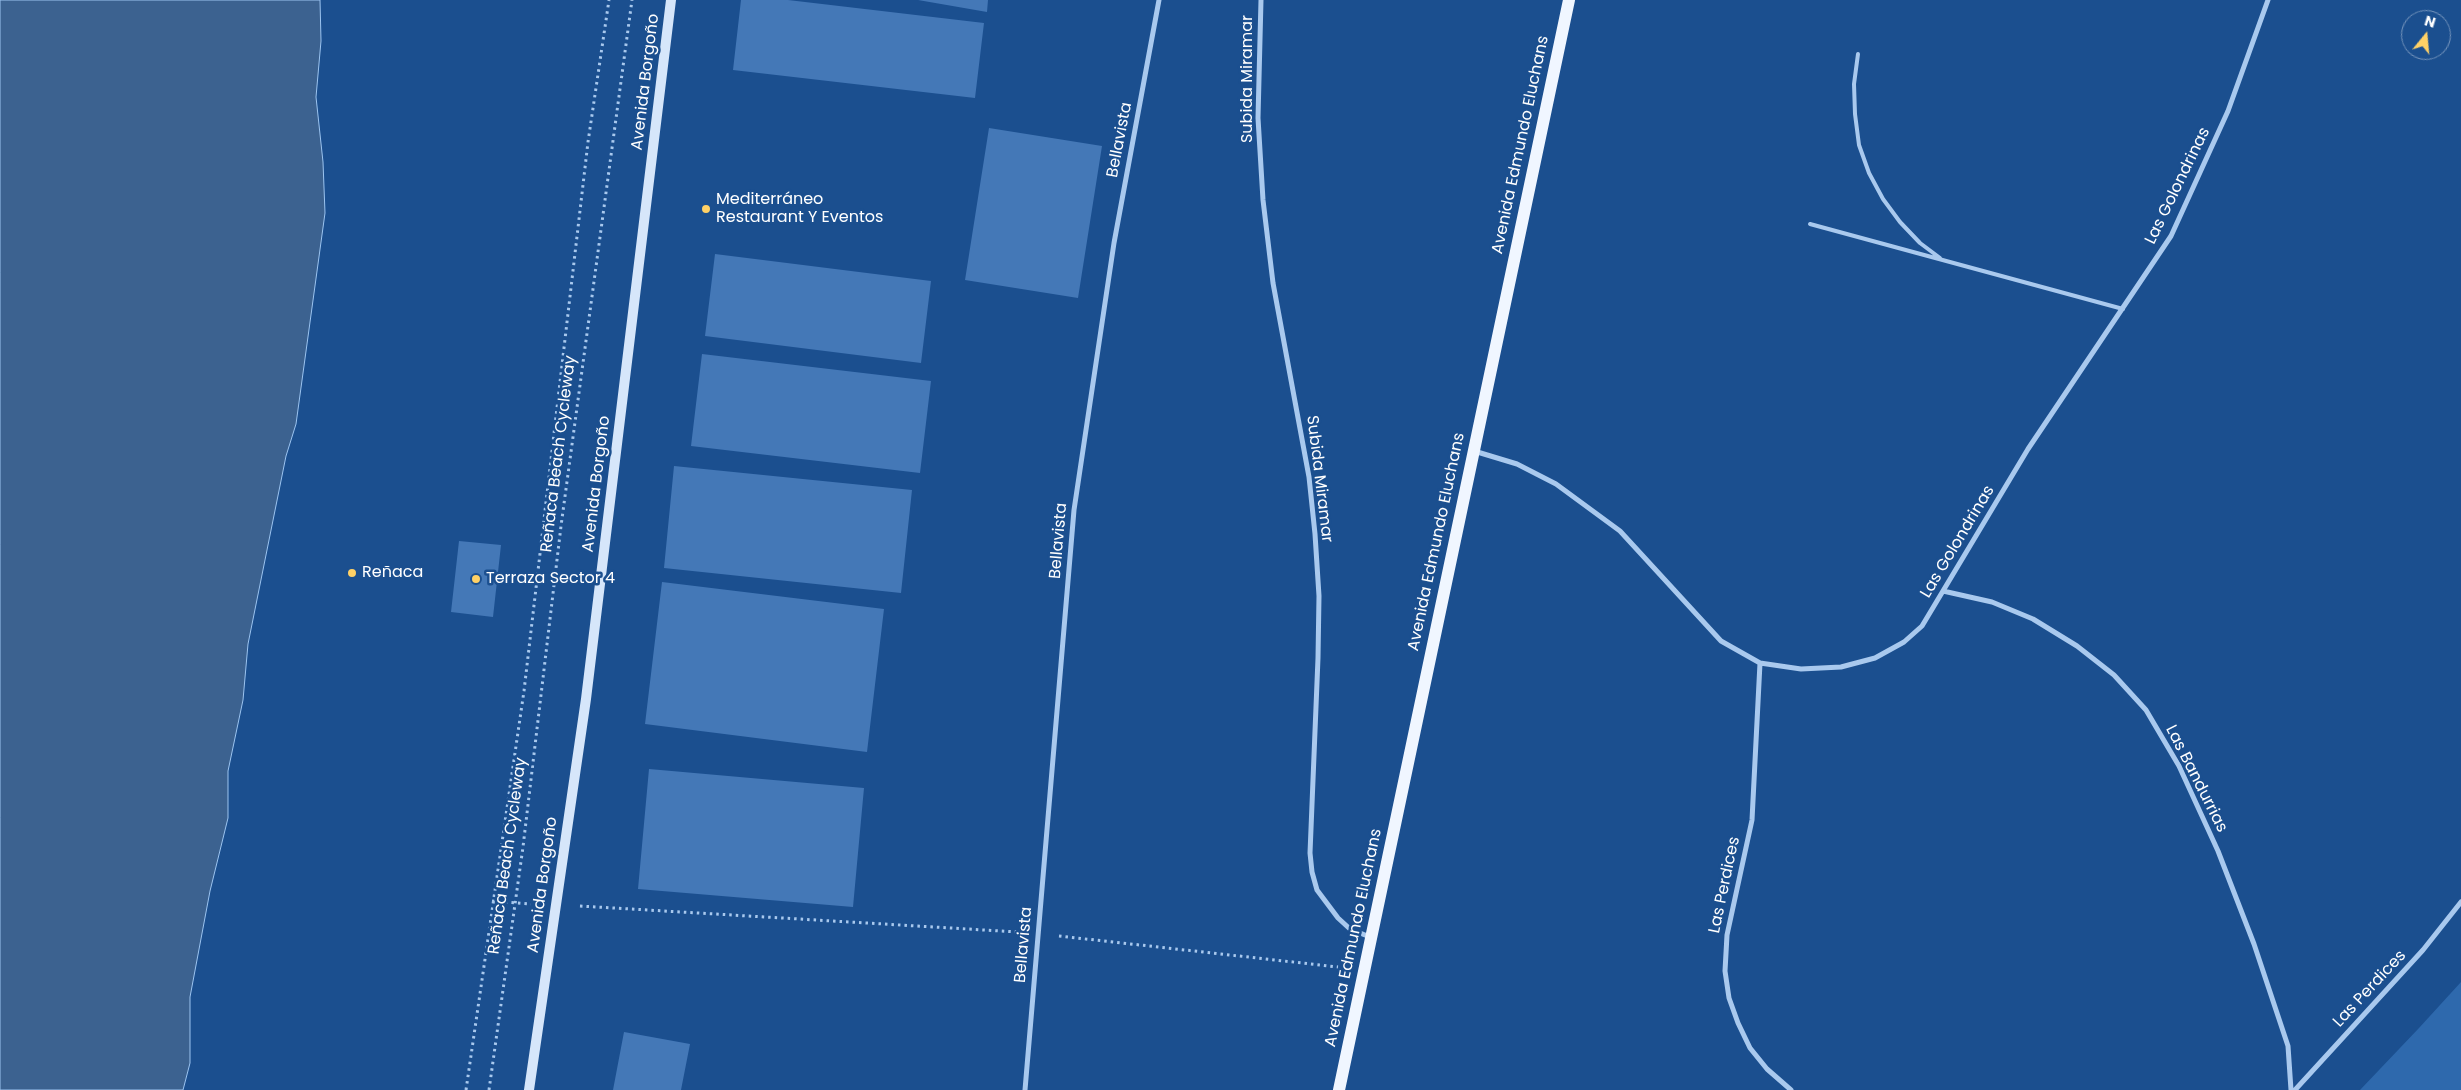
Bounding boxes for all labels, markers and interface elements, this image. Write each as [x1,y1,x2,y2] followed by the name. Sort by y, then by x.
[2401,10,2451,60] north arrow
[2422,11,2438,33] text: N
[628,13,664,151] street label: Avenida Borgoño
[1238,15,1258,143] street label: Subida Miramar
[1488,34,1554,256] street label: Avenida Edmundo Eluchans
[1103,101,1137,179] street label: Bellavista
[2141,124,2215,248] street label: Las Golondrinas
[716,190,883,228] place label: Mediterráneo Restaurant Y Eventos
[700,203,712,215] marker: Mediterráneo Restaurant Y Eventos
[537,354,581,554] street label: Reñaca Beach Cycleway
[1302,414,1336,544] street label: Subida Miramar
[579,415,615,553] street label: Avenida Borgoño
[1404,431,1470,653] street label: Avenida Edmundo Eluchans
[1917,482,1999,602] street label: Las Golondrinas
[1046,502,1072,580] street label: Bellavista
[362,563,423,583] place label: Reñaca
[346,567,358,579] marker: Reñaca
[486,569,615,589] place label: Terraza Sector 4
[470,573,482,585] marker: Terraza Sector 4
[2161,722,2231,836] street label: Las Bandurrias
[485,757,531,955] street label: Reñaca Beach Cycleway
[524,816,562,954] street label: Avenida Borgoño
[1321,827,1387,1049] street label: Avenida Edmundo Eluchans
[1705,835,1745,935] street label: Las Perdices
[1011,906,1037,984] street label: Bellavista
[2329,947,2411,1031] street label: Las Perdices

